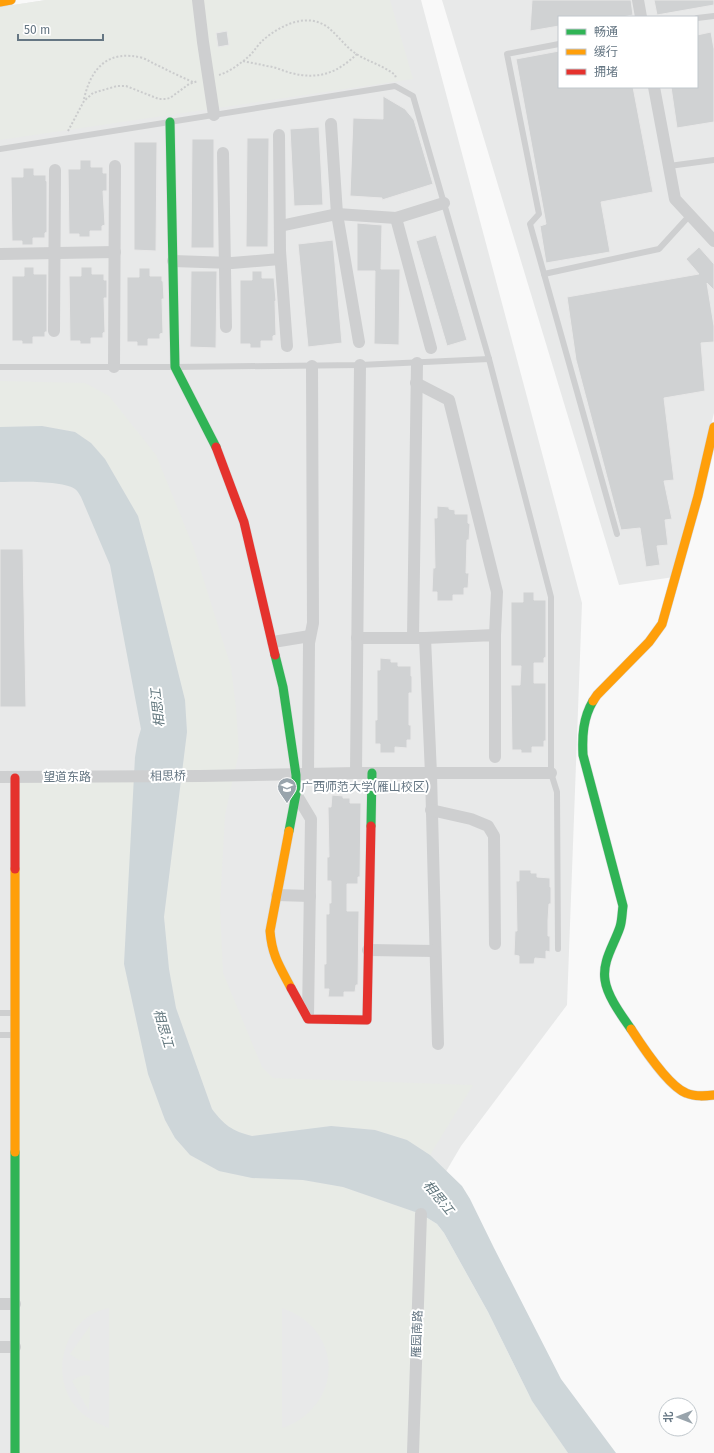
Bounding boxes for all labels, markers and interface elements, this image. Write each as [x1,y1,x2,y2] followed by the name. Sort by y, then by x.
[18,16,103,42] scale bar
[558,16,698,88] legend
[24,23,50,37] text: 50 m
[594,25,618,39] text: 畅通
[594,45,618,59] text: 缓行
[594,65,618,79] text: 拥堵
[148,686,167,728] water label: 相思江
[150,769,186,783] street label: 相思桥
[43,770,91,784] street label: 望道东路
[276,776,298,804] school or university icon: 广西师范大学(雁山校区)
[301,780,429,794] place label: 广西师范大学(雁山校区)
[151,1007,177,1051] water label: 相思江
[421,1177,458,1219] water label: 相思江
[409,1310,425,1358] street label: 雁园南路
[658,1397,698,1437] north arrow
[662,1412,675,1423] text: 北

